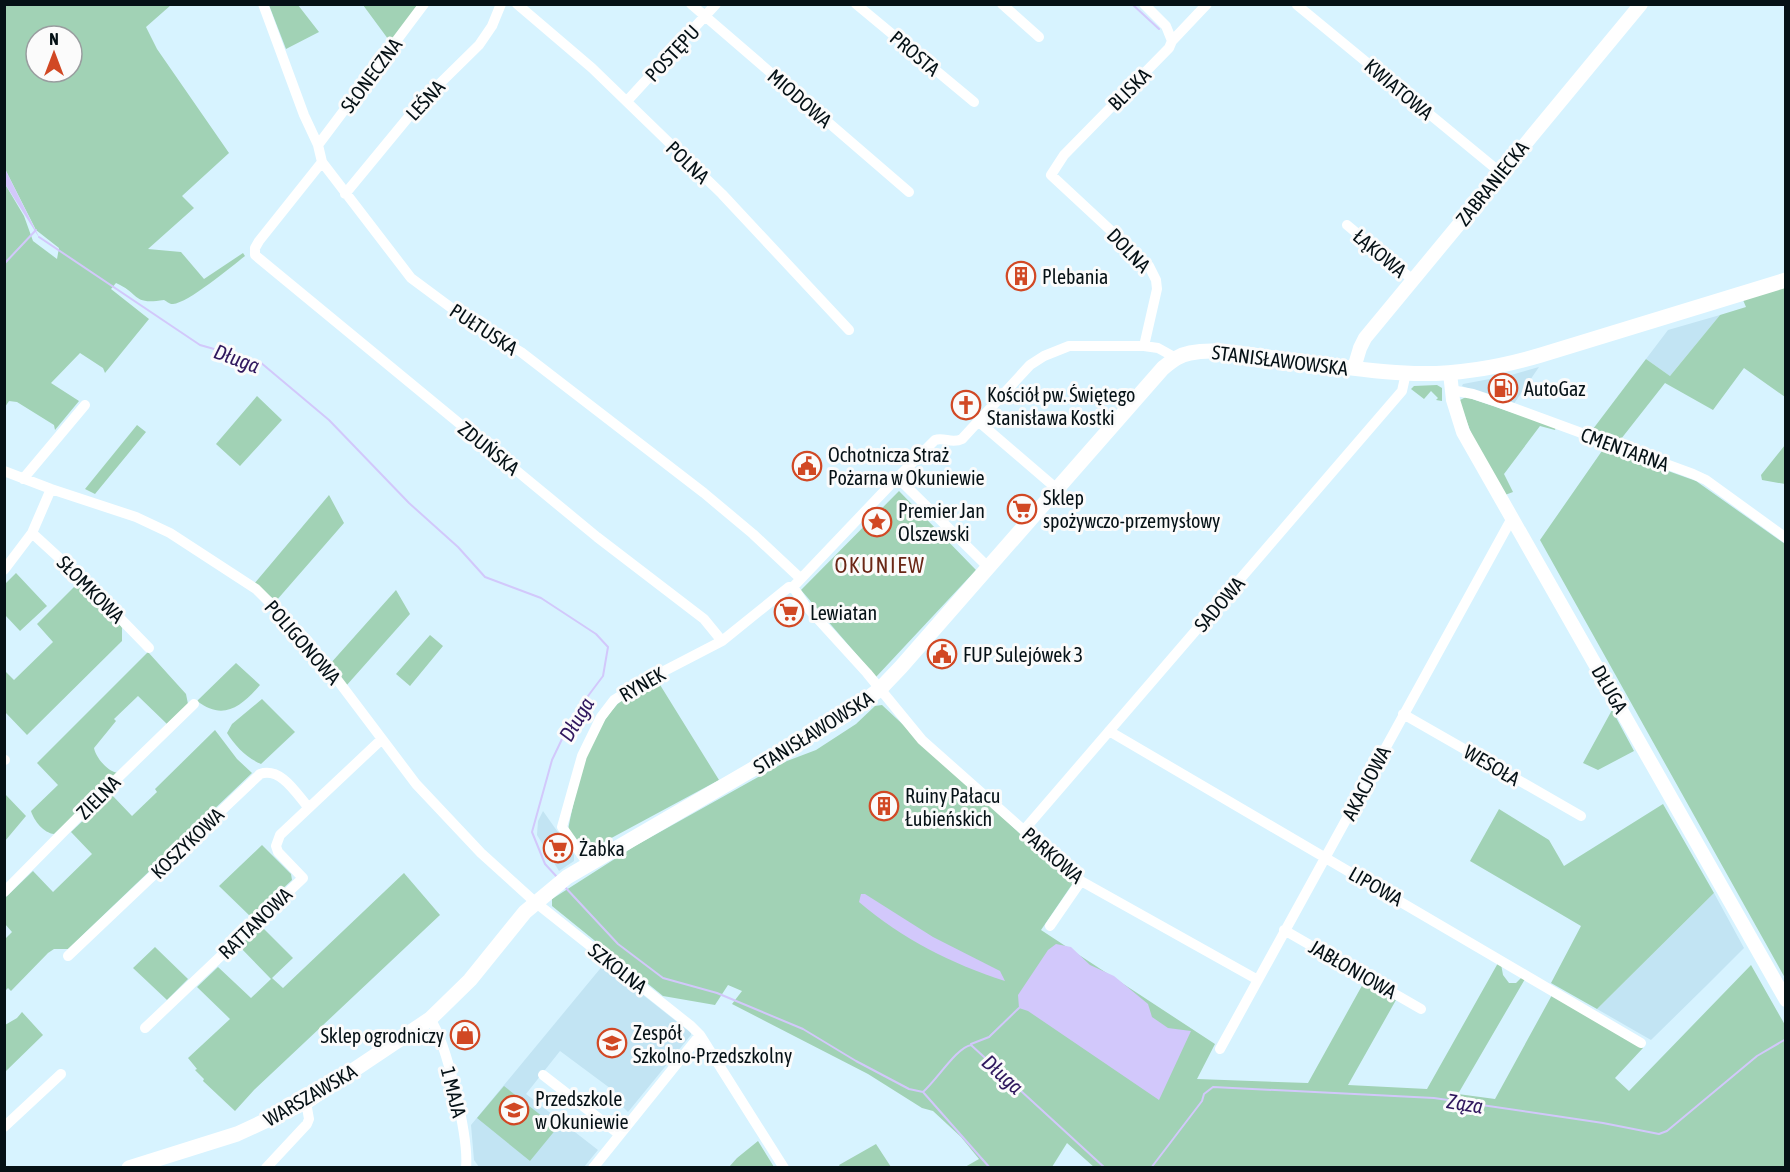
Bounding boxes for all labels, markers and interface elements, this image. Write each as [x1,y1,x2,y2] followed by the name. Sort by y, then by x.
[640,20,705,87] street label: POSTĘPU
[24,24,84,84] north arrow
[886,26,945,80] street label: PROSTA
[49,30,59,48] text: N
[336,33,407,117] street label: SŁONECZNA
[1360,54,1438,124] street label: KWIATOWA
[1103,63,1155,115] street label: BLISKA
[763,64,837,132] street label: MIODOWA
[401,75,449,125] street label: LEŚNA
[662,136,714,188] street label: POLNA
[1451,136,1533,230] street label: ZABRANIECKA
[1103,223,1156,277] street label: DOLNA
[1349,224,1411,282] street label: ŁĄKOWA
[1005,260,1037,292] building icon: Plebania
[1042,265,1108,288] place label: Plebania
[446,299,522,359] street label: PUŁTUSKA
[211,339,263,377] water label: Długa
[1211,340,1350,380] street label: STANISŁAWOWSKA
[1487,372,1519,404] fuel station icon: AutoGaz
[1524,377,1586,400] place label: AutoGaz
[987,383,1135,429] place label: Kościół pw. Świętego Stanisława Kostki
[950,389,982,421] church icon: Kościół pw. Świętego Stanisława Kostki
[454,416,524,480] street label: ZDUŃSKA
[1578,422,1672,476] street label: CMENTARNA
[828,443,985,489] place label: Ochotnicza Straż Pożarna w Okuniewie
[791,450,823,482] public building icon: Ochotnicza Straż Pożarna w Okuniewie
[1043,486,1220,532] place label: Sklep spożywczo-przemysłowy
[1006,493,1038,525] supermarket icon: Sklep spożywczo-przemysłowy
[898,499,985,545] place label: Premier Jan Olszewski
[861,506,893,538] place icon: Premier Jan Olszewski
[53,551,129,627] street label: SŁOMKOWA
[834,552,926,578] district label: OKUNIEW
[1189,572,1249,636] street label: SADOWA
[260,595,346,689] street label: POLIGONOWA
[773,596,805,628] supermarket icon: Lewiatan
[810,601,877,624] place label: Lewiatan
[926,638,958,670] public building icon: FUP Sulejówek 3
[963,643,1083,666] place label: FUP Sulejówek 3
[1587,661,1633,717] street label: DŁUGA
[615,662,669,706] street label: RYNEK
[749,686,877,778] street label: STANISŁAWOWSKA
[554,693,598,745] water label: Długa
[1460,740,1524,790] street label: WESOŁA
[1337,742,1395,824] street label: AKACJOWA
[71,770,125,824] street label: ZIELNA
[905,784,1000,830] place label: Ruiny Pałacu Łubieńskich
[868,790,900,822] building icon: Ruiny Pałacu Łubieńskich
[146,803,228,883] street label: KOSZYKOWA
[1018,822,1088,888] street label: PARKOWA
[542,832,574,864] supermarket icon: Żabka
[579,837,625,860] place label: Żabka
[1345,862,1407,911] street label: LIPOWA
[214,882,296,963] street label: RATTANOWA
[1305,935,1401,1003] street label: JABŁONIOWA
[584,938,652,998] street label: SZKOLNA
[449,1019,481,1051] shop icon: Sklep ogrodniczy
[633,1021,792,1067] place label: Zespół Szkolno-Przedszkolny
[320,1024,444,1047] place label: Sklep ogrodniczy
[596,1027,628,1059] school or university icon: Zespół Szkolno-Przedszkolny
[978,1049,1029,1099] water label: Długa
[260,1059,361,1131] street label: WARSZAWSKA
[437,1064,471,1120] street label: 1 MAJA
[535,1087,629,1133] place label: Przedszkole w Okuniewie
[1445,1088,1485,1118] water label: Ząza
[498,1094,530,1126] school or university icon: Przedszkole w Okuniewie

